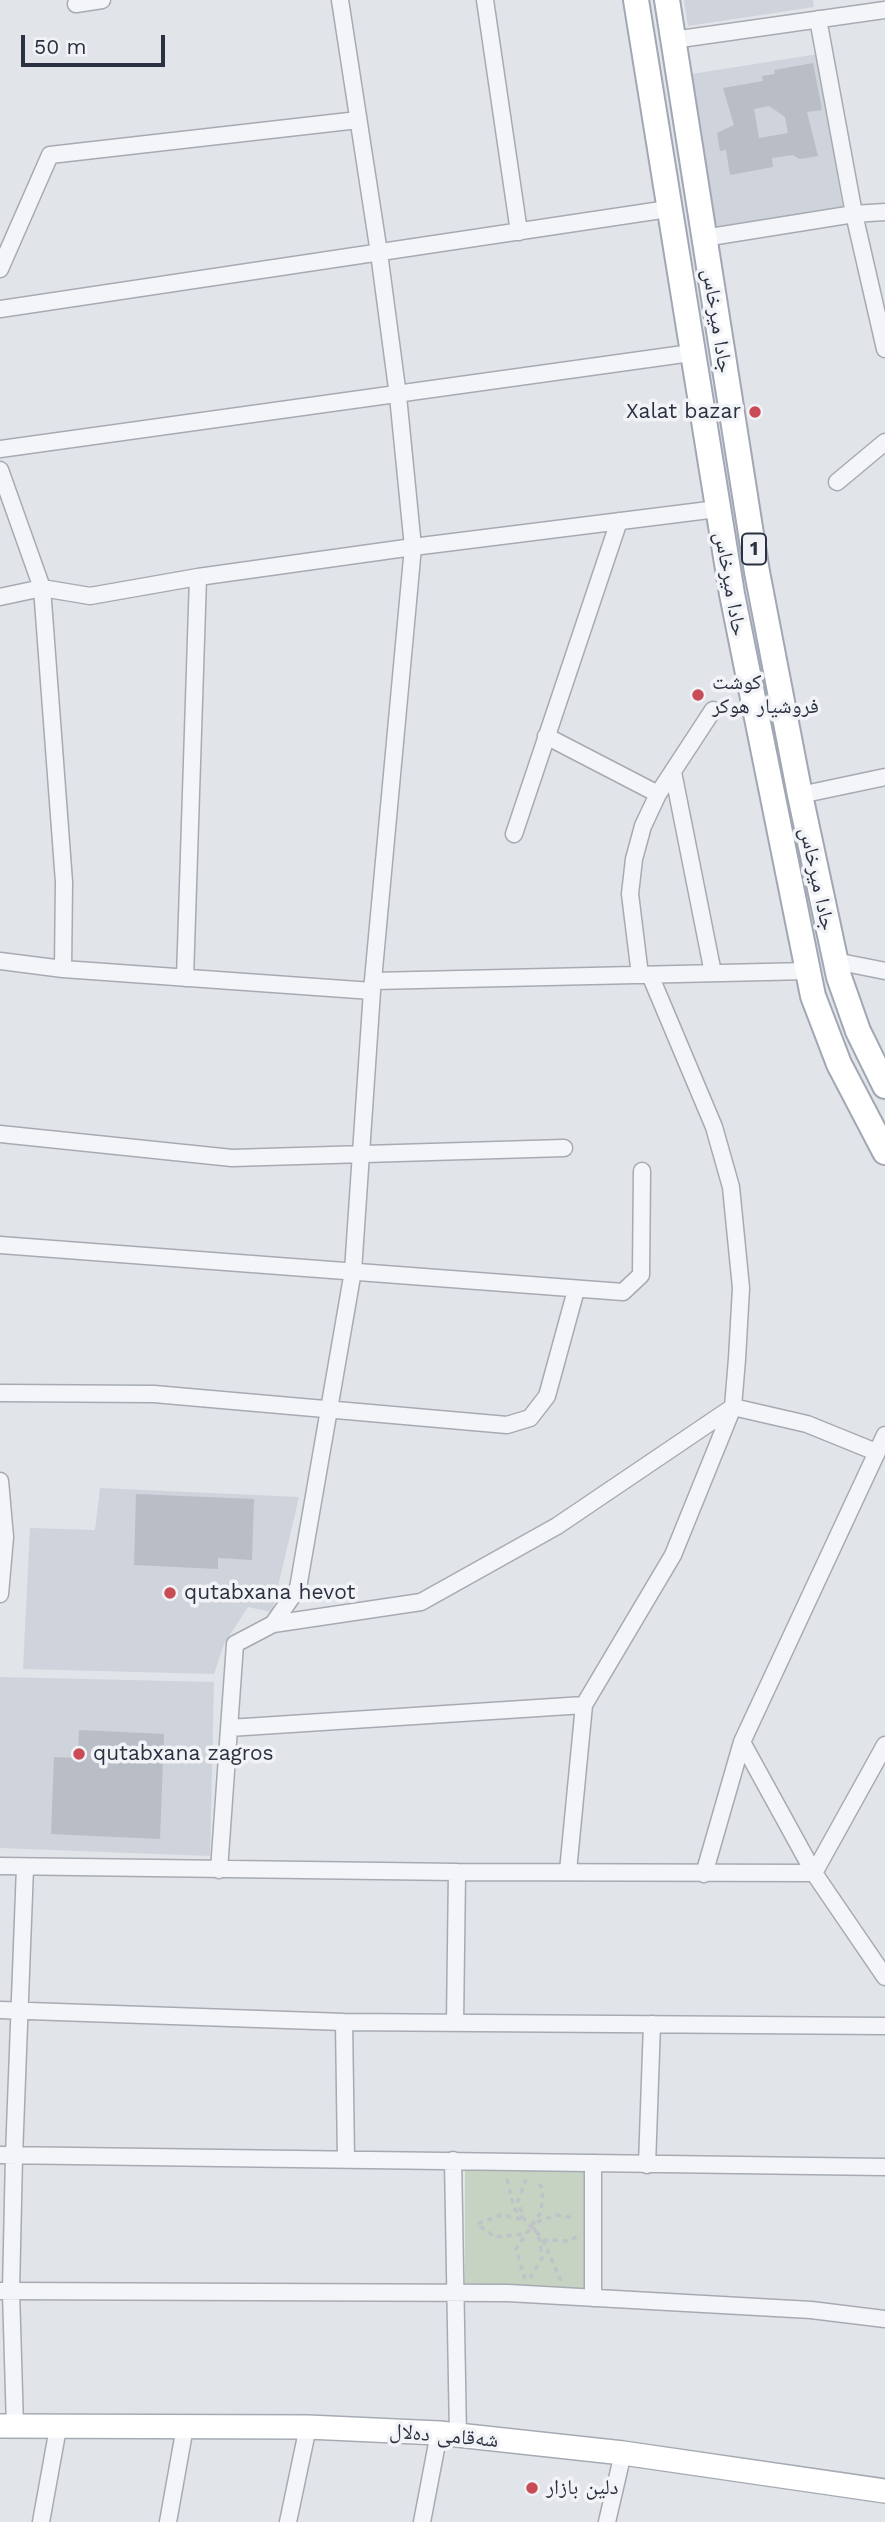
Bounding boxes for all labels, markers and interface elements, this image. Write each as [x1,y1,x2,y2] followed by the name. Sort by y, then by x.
[24,21,168,65] scale bar
[34,34,86,59] text: 50 m
[696,267,738,375] street label: جادا ميرخاس
[626,399,741,425] place label: Xalat bazar
[747,404,763,420] marker: Xalat bazar
[708,530,752,638] street label: حادا ميرخاس
[742,534,766,564] road number: 1
[712,670,819,720] place label: كوشت فروشيار هوكر
[690,687,706,703] marker: كوشت فروشيار هوكر
[794,825,840,933] street label: جادا ميرخاس
[184,1580,355,1606] place label: qutabxana hevot
[162,1585,178,1601] marker: qutabxana hevot
[93,1741,274,1767] place label: qutabxana zagros
[71,1746,87,1762] marker: qutabxana zagros
[388,2419,500,2453] street label: شەقامی دەلال
[546,2475,618,2501] place label: دلين بازار
[524,2480,540,2496] marker: دلين بازار

